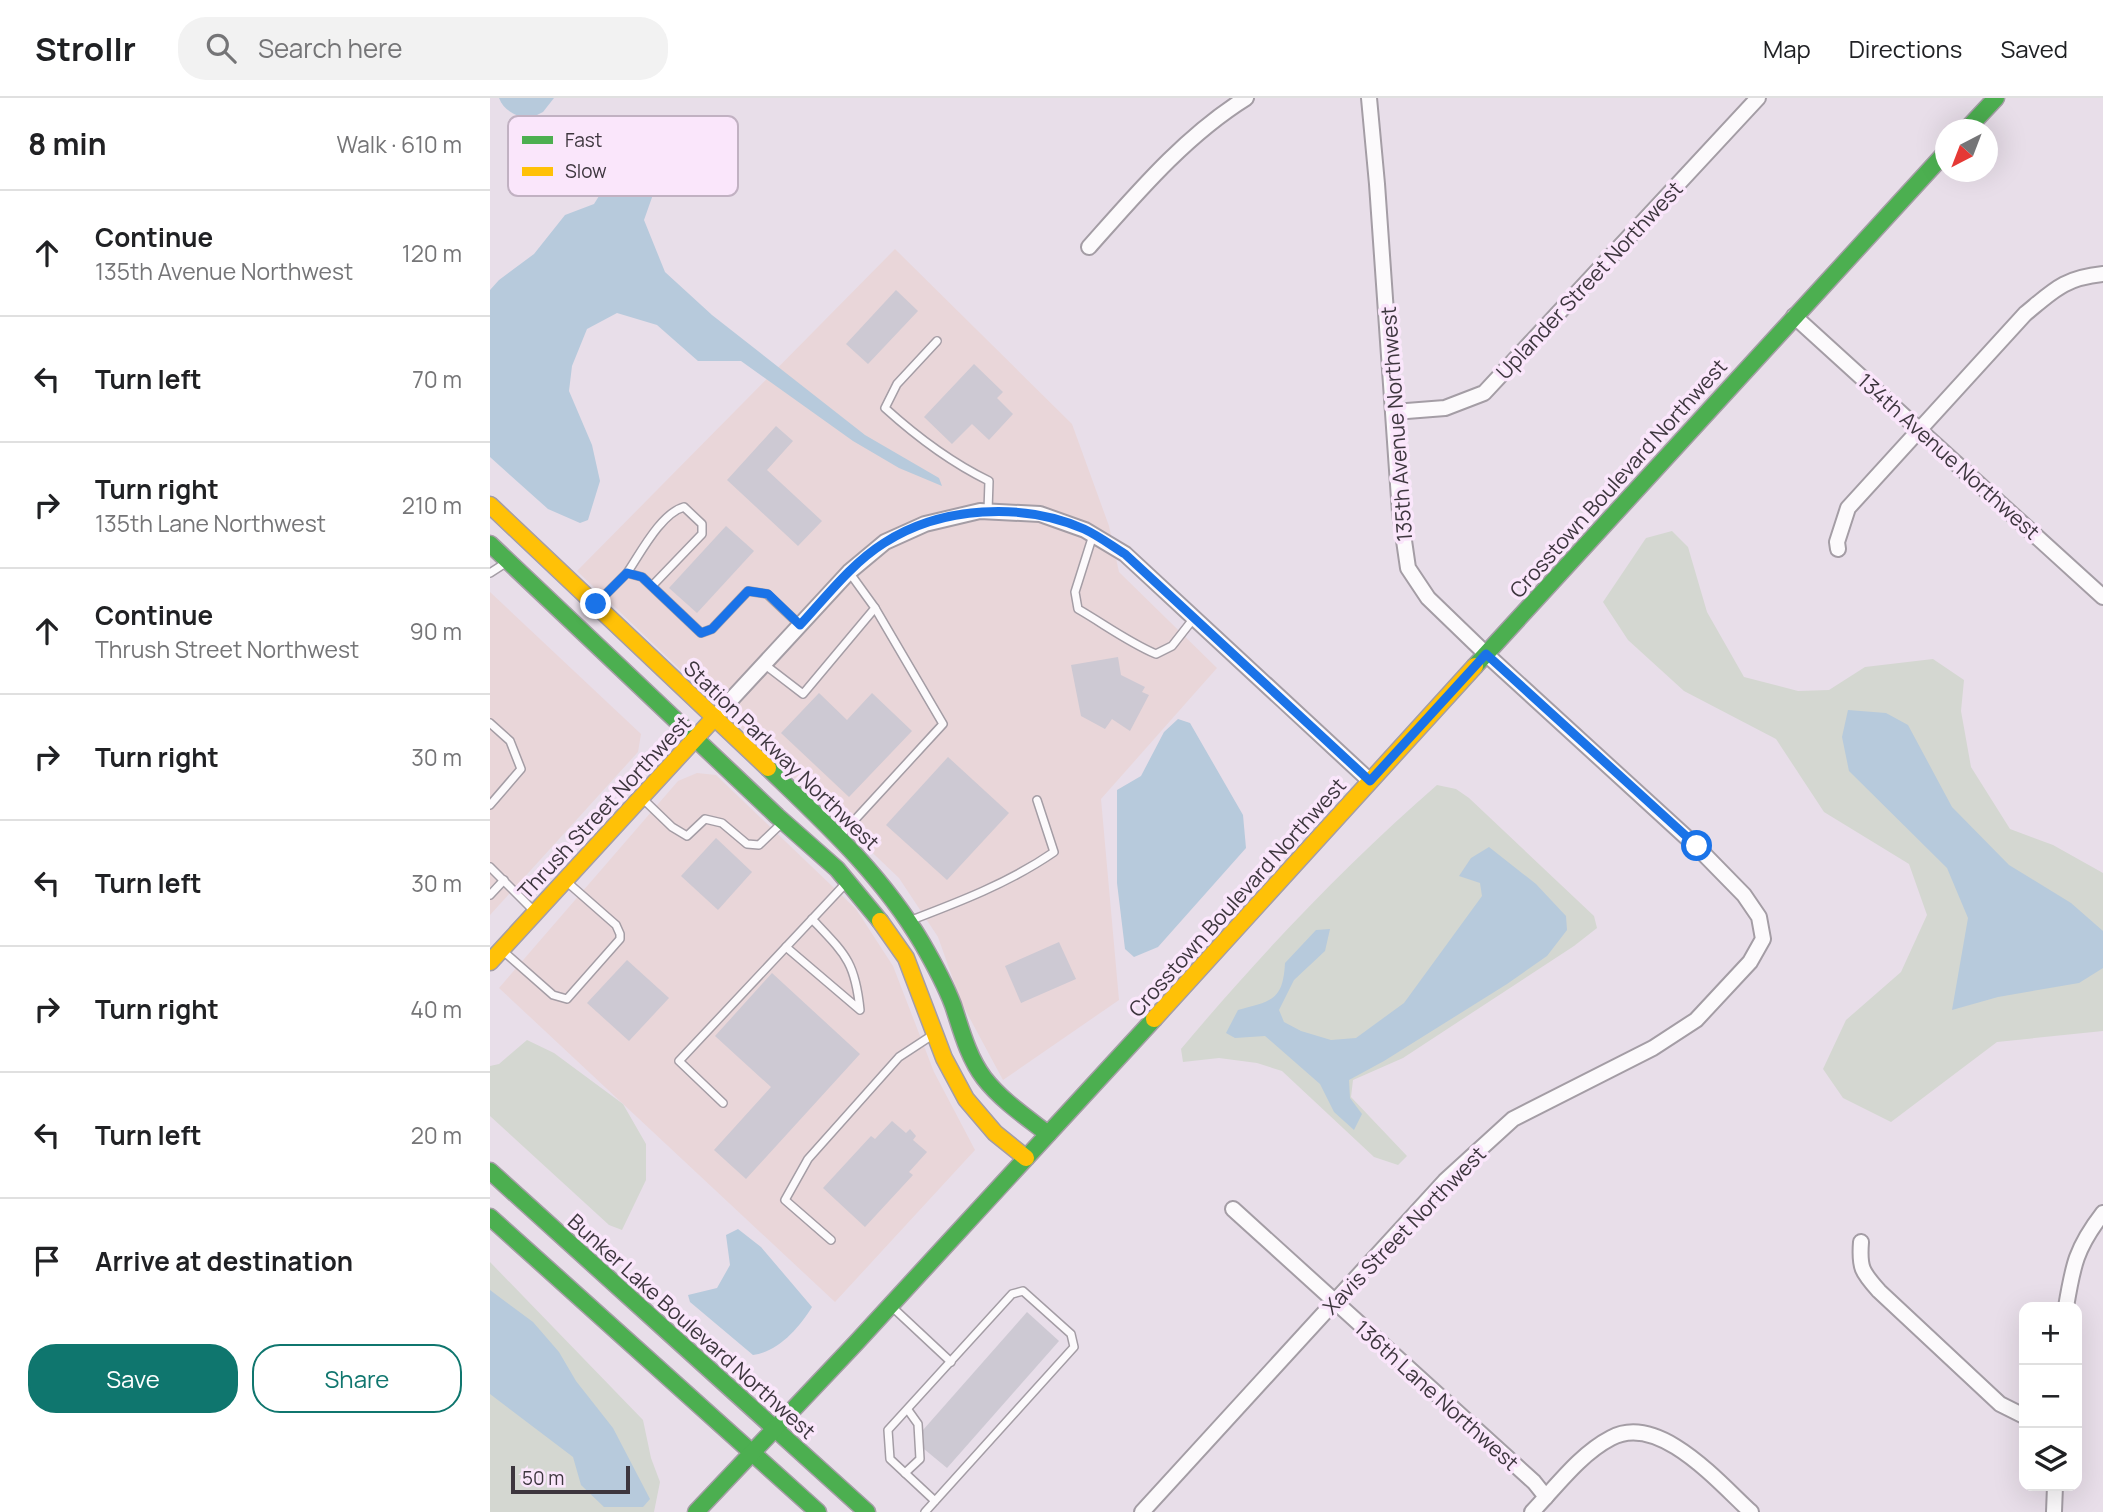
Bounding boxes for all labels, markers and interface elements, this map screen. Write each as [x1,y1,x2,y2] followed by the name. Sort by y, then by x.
[178,17,668,80] search box
[35,26,136,71] text: Strollr
[202,29,240,67] icon: search
[258,30,402,66] text: Search here
[1763,32,1811,65] text: Map
[1849,32,1962,65] text: Directions
[2000,32,2068,65] text: Saved
[508,116,738,196] legend
[1935,119,1998,182] north arrow
[28,123,107,164] text: 8 min
[565,127,602,153] text: Fast
[337,128,462,160] text: Walk · 610 m
[565,158,607,184] text: Slow
[1490,175,1688,385] street label: Uplander Street Northwest
[95,219,213,255] text: Continue
[28,234,66,272] icon: ahead
[402,237,462,269] text: 120 m
[95,255,353,287] text: 135th Avenue Northwest
[1374,305,1418,543] street label: 135th Avenue Northwest
[1503,353,1733,603] street label: Crosstown Boulevard Northwest
[28,360,66,398] icon: left
[95,361,202,397] text: Turn left
[412,363,462,395] text: 70 m
[1852,367,2046,545] street label: 134th Avenue Northwest
[95,471,219,507] text: Turn right
[28,486,66,524] icon: right
[402,489,462,521] text: 210 m
[95,507,326,539] text: 135th Lane Northwest
[580,588,611,619] route end
[95,597,213,633] text: Continue
[28,612,66,650] icon: ahead
[410,615,462,647] text: 90 m
[95,633,359,665] text: Thrush Street Northwest
[678,654,886,856] street label: Station Parkway Northwest
[511,709,697,905] street label: Thrush Street Northwest
[28,738,66,776] icon: right
[95,739,219,775] text: Turn right
[411,741,462,773] text: 30 m
[1122,772,1352,1022] street label: Crosstown Boulevard Northwest
[1681,830,1712,861] route start
[28,864,66,902] icon: left
[95,865,202,901] text: Turn left
[411,867,462,899] text: 30 m
[28,990,66,1028] icon: right
[95,991,219,1027] text: Turn right
[410,993,462,1025] text: 40 m
[28,1116,66,1154] icon: left
[95,1117,202,1153] text: Turn left
[411,1119,462,1151] text: 20 m
[1316,1140,1492,1320] street label: Xavis Street Northwest
[562,1207,822,1445] street label: Bunker Lake Boulevard Northwest
[28,1242,66,1280] icon: arrive
[95,1243,353,1279] text: Arrive at destination
[2019,1302,2082,1491] map controls
[2019,1302,2082,1365] button: +
[1349,1314,1525,1476] street label: 136th Lane Northwest
[28,1344,238,1413] button: Save
[252,1344,462,1413] button: Share
[2019,1365,2082,1428] button: −
[2019,1428,2082,1491] button: layers
[511,1463,630,1495] scale bar
[522,1465,564,1491] text: 50 m

